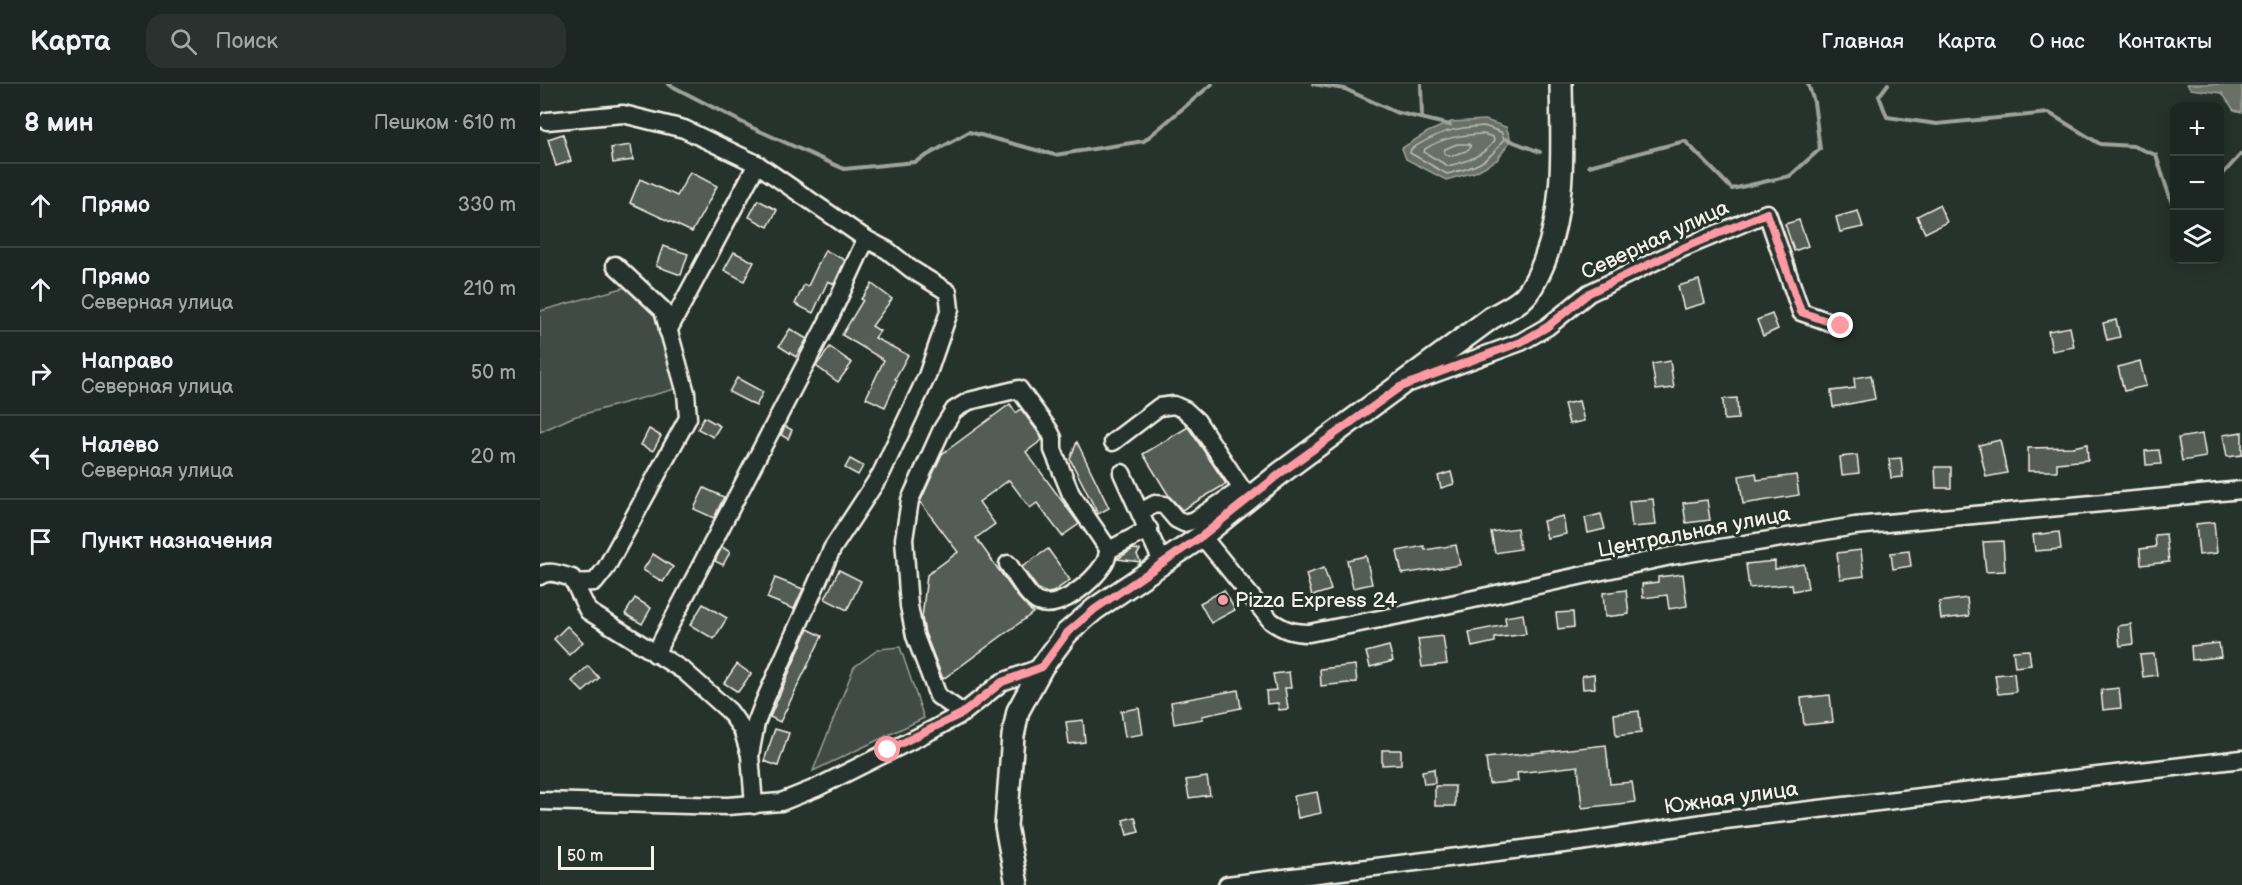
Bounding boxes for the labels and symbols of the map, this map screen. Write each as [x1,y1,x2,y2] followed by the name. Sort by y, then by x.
[1577,195,1733,285] street label: Северная улица
[1827,312,1853,338] route end
[1596,501,1793,563] street label: Центральная улица
[1235,588,1397,613] place label: Pizza Express 24
[1216,593,1230,607] marker: Pizza Express 24
[874,736,900,762] route start
[1662,776,1800,820] street label: Южная улица
[558,843,654,870] scale bar

